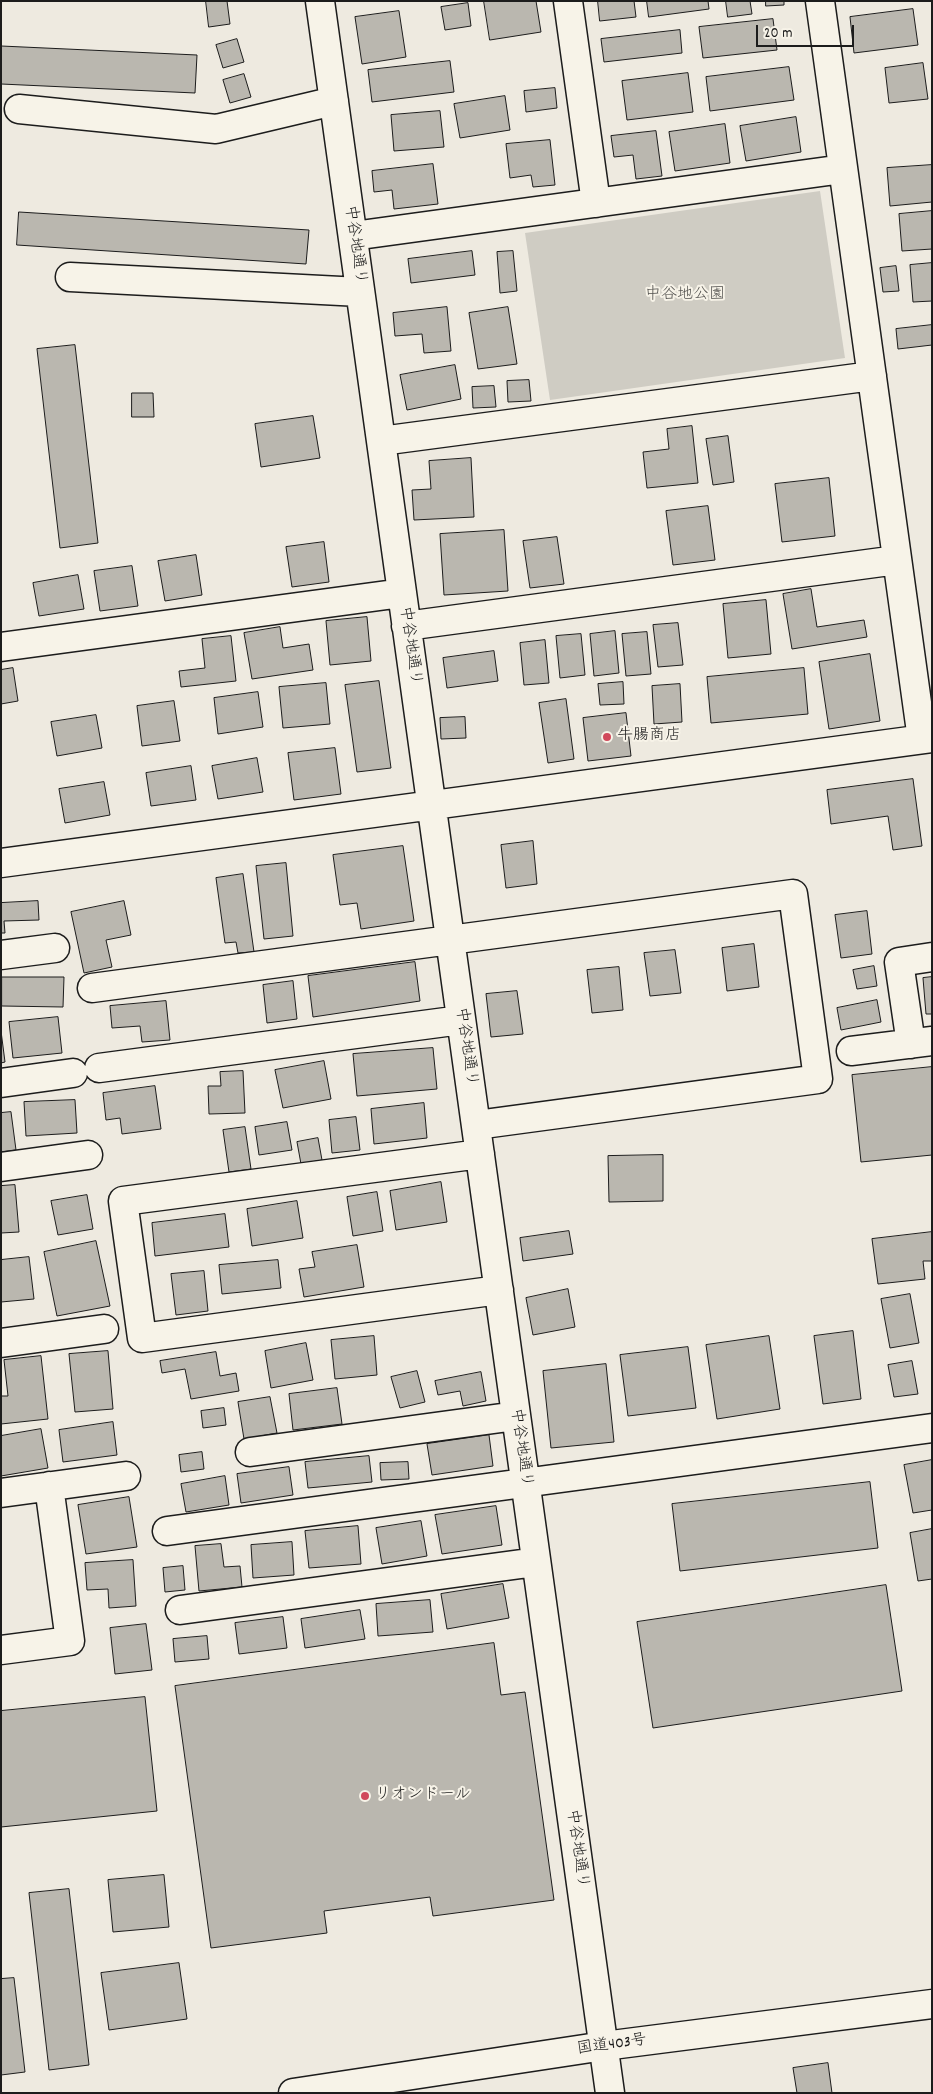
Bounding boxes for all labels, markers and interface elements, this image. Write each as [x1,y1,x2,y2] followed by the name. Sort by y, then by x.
[758,15,856,47] scale bar
[764,23,792,45] text: 20 m
[339,204,369,286] street label: 中谷地通り
[645,286,725,306] park label: 中谷地公園
[394,605,424,687] street label: 中谷地通り
[617,727,681,747] place label: 牛腸商店
[601,731,613,743] marker: 牛腸商店
[450,1006,480,1088] street label: 中谷地通り
[505,1407,535,1489] street label: 中谷地通り
[375,1786,471,1806] place label: リオンドール
[359,1790,371,1802] marker: リオンドール
[561,1808,591,1890] street label: 中谷地通り
[576,2032,648,2060] street label: 国道403号

